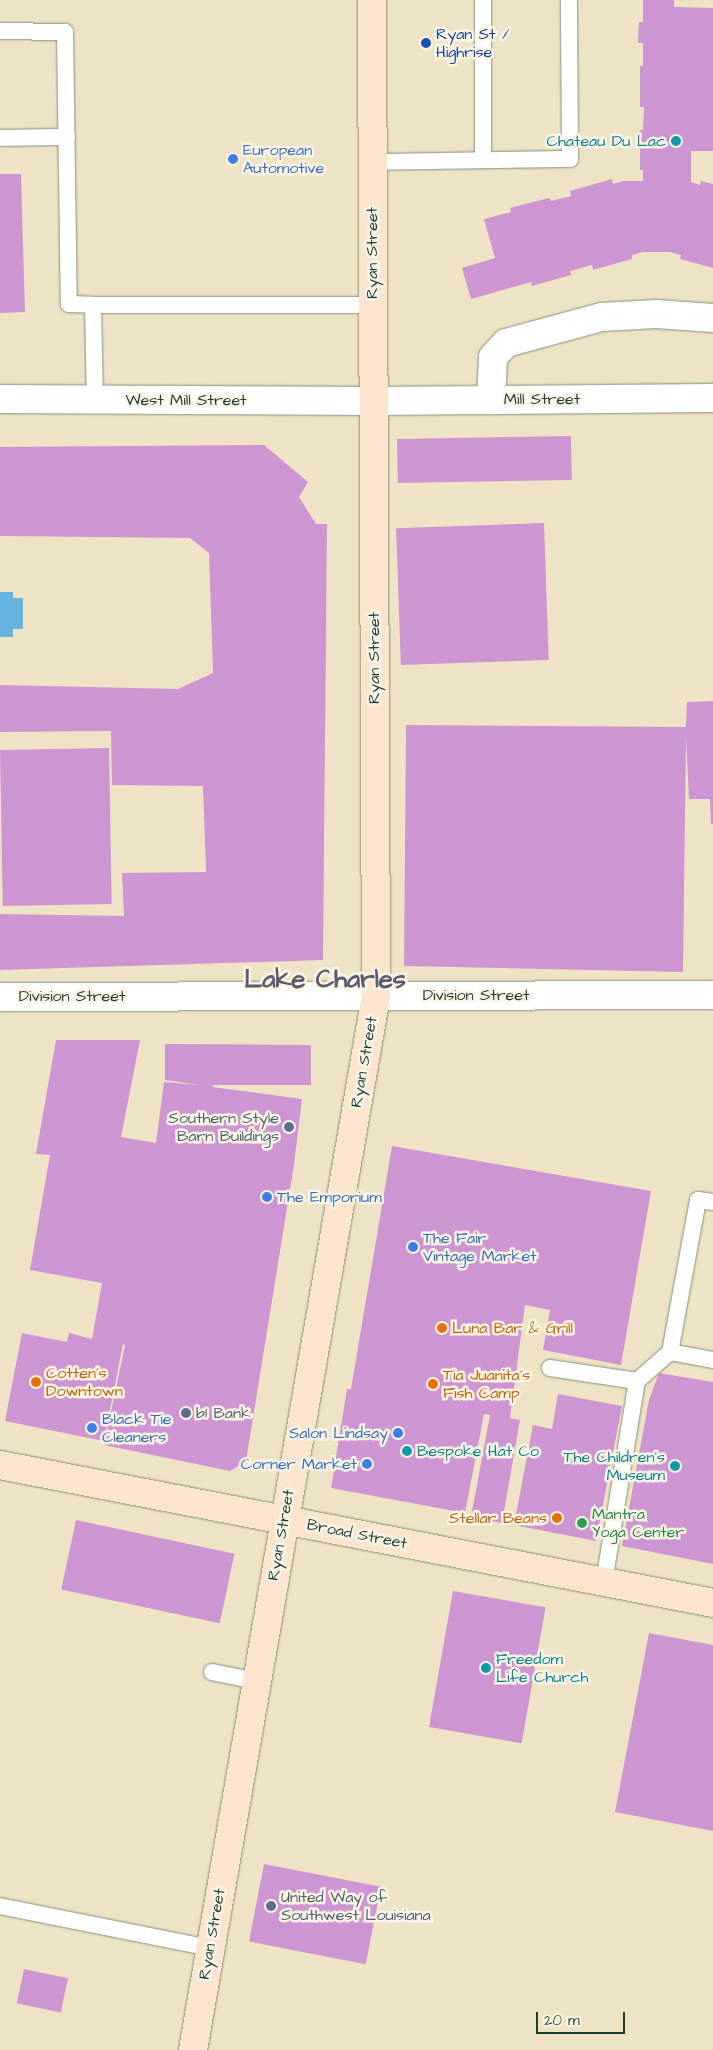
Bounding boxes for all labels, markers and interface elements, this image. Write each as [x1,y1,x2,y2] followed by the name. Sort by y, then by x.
[436,24,509,62] place label: Ryan St / Highrise
[420,37,432,49] marker: Ryan St / Highrise
[547,131,666,151] place label: Chateau Du Lac
[670,135,682,147] marker: Chateau Du Lac
[243,140,324,178] place label: European Automotive
[227,153,239,165] marker: European Automotive
[362,207,382,299] street label: Ryan Street
[504,389,580,409] street label: Mill Street
[125,390,247,410] street label: West Mill Street
[364,612,384,704] street label: Ryan Street
[244,964,406,996] district label: Lake Charles
[423,985,529,1005] street label: Division Street
[19,986,125,1006] street label: Division Street
[347,1015,381,1109] street label: Ryan Street
[169,1108,279,1146] place label: Southern Style Barn Buildings
[283,1121,295,1133] marker: Southern Style Barn Buildings
[277,1187,382,1207] place label: The Emporium
[261,1191,273,1203] marker: The Emporium
[423,1228,537,1266] place label: The Fair Vintage Market
[407,1241,419,1253] marker: The Fair Vintage Market
[452,1318,573,1338] place label: Luna Bar & Grill
[436,1322,448,1334] marker: Luna Bar & Grill
[46,1363,123,1401] place label: Cotten's Downtown
[443,1365,530,1403] place label: Tia Juanita's Fish Camp
[30,1376,42,1388] marker: Cotten's Downtown
[427,1378,439,1390] marker: Tia Juanita's Fish Camp
[196,1403,251,1423] place label: b1 Bank
[180,1407,192,1419] marker: b1 Bank
[102,1409,171,1447] place label: Black Tie Cleaners
[86,1422,98,1434] marker: Black Tie Cleaners
[289,1423,388,1443] place label: Salon Lindsay
[392,1427,404,1439] marker: Salon Lindsay
[417,1441,539,1461] place label: Bespoke Hat Co
[401,1445,413,1457] marker: Bespoke Hat Co
[564,1447,665,1485] place label: The Children's Museum
[241,1454,357,1474] place label: Corner Market
[361,1458,373,1470] marker: Corner Market
[669,1460,681,1472] marker: The Children's Museum
[264,1488,298,1582] street label: Ryan Street
[592,1504,684,1542] place label: Mantra Yoga Center
[449,1508,547,1528] place label: Stellar Beans
[551,1512,563,1524] marker: Stellar Beans
[305,1515,409,1553] street label: Broad Street
[576,1517,588,1529] marker: Mantra Yoga Center
[496,1649,588,1687] place label: Freedom Life Church
[480,1662,492,1674] marker: Freedom Life Church
[195,1887,229,1981] street label: Ryan Street
[281,1887,431,1925] place label: United Way of Southwest Louisiana
[265,1900,277,1912] marker: United Way of Southwest Louisiana
[538,2002,627,2034] scale bar
[544,2010,580,2031] text: 20 m

